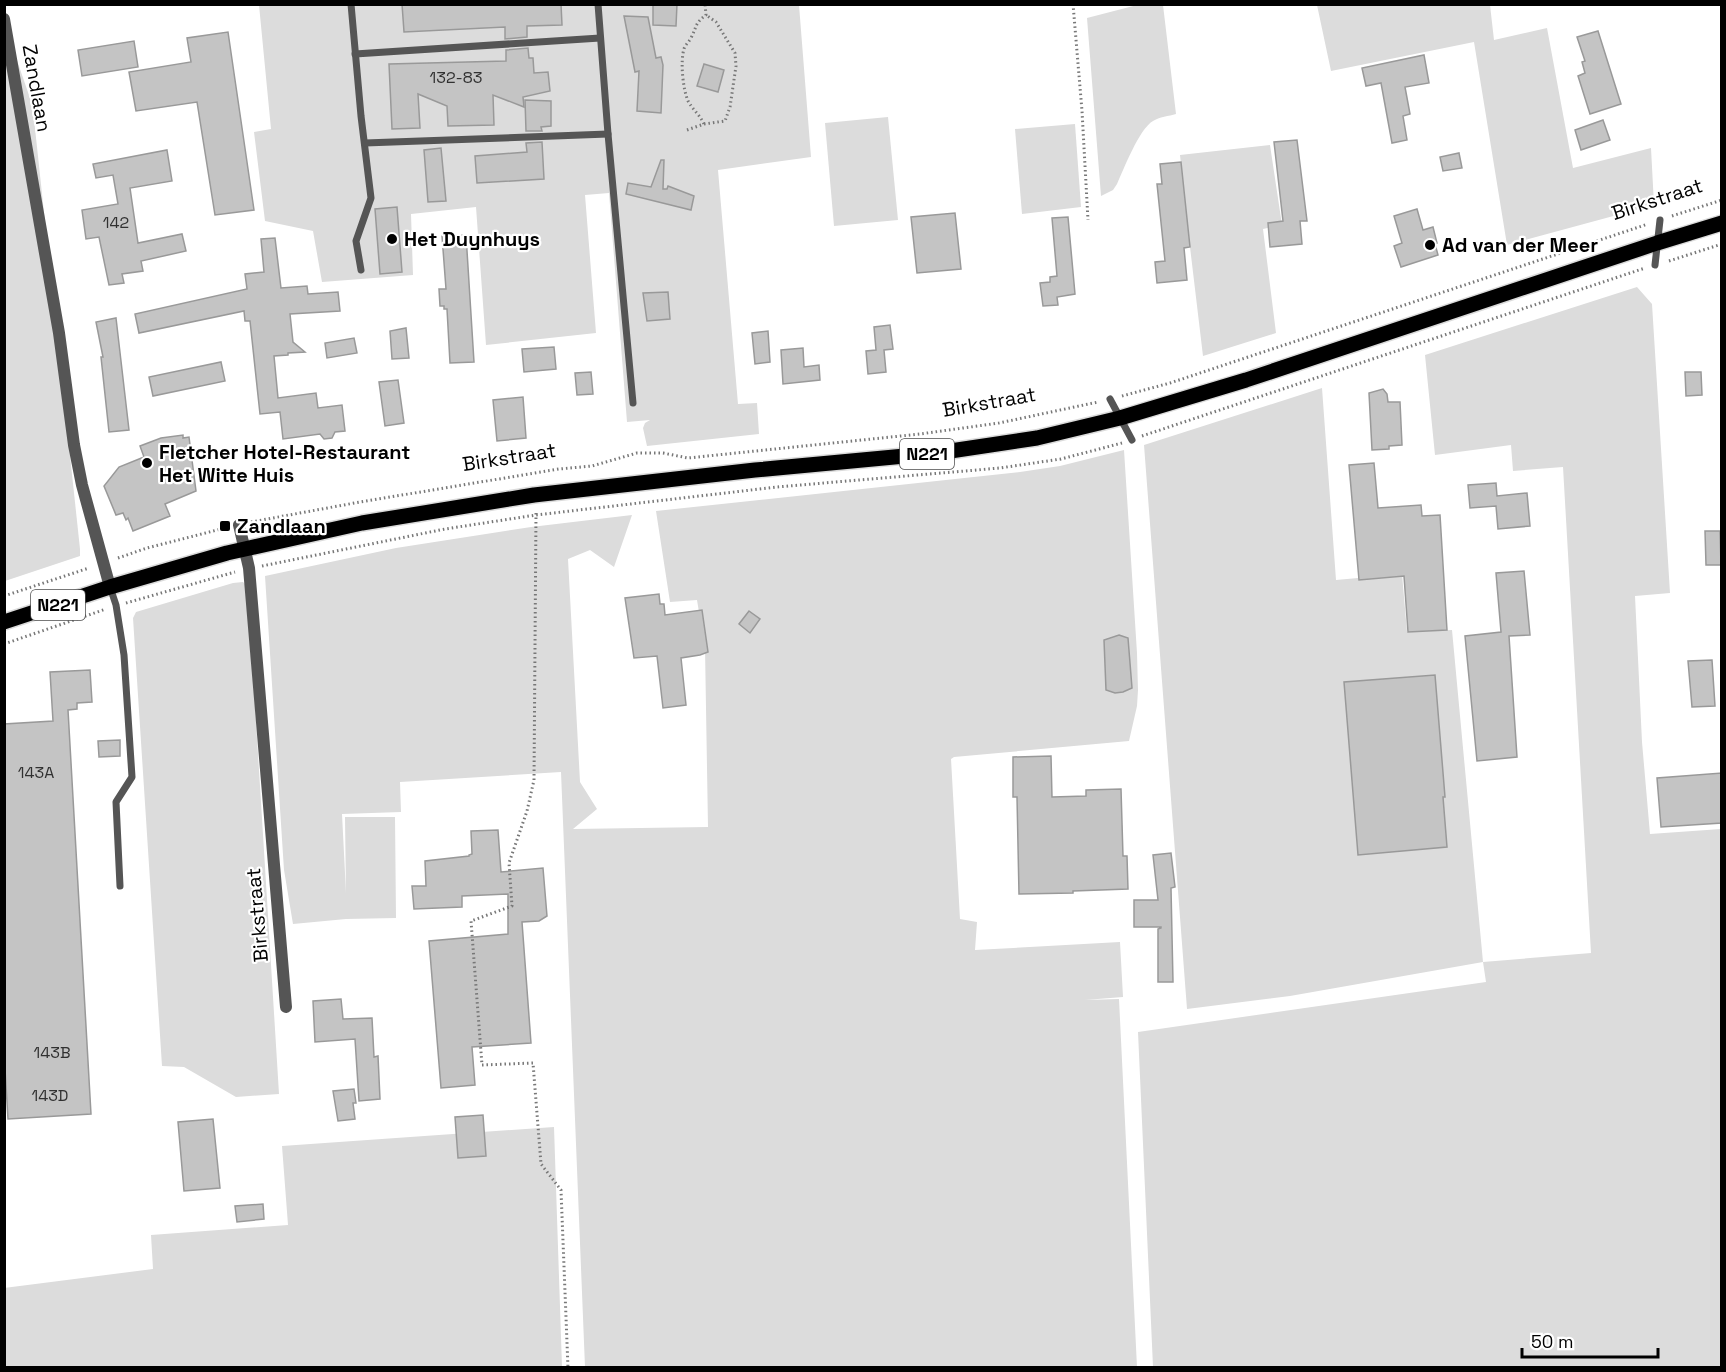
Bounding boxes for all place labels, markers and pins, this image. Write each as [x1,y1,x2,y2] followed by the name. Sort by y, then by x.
[404,226,540,252] place label: Het Duynhuys
[385,232,399,246] marker: Het Duynhuys
[1442,232,1598,258] place label: Ad van der Meer
[1423,238,1437,252] marker: Ad van der Meer
[159,439,410,488] place label: Fletcher Hotel-Restaurant Het Witte Huis
[140,456,154,470] marker: Fletcher Hotel-Restaurant Het Witte Huis
[237,513,326,539] place label: Zandlaan
[218,519,232,533] marker: Zandlaan

